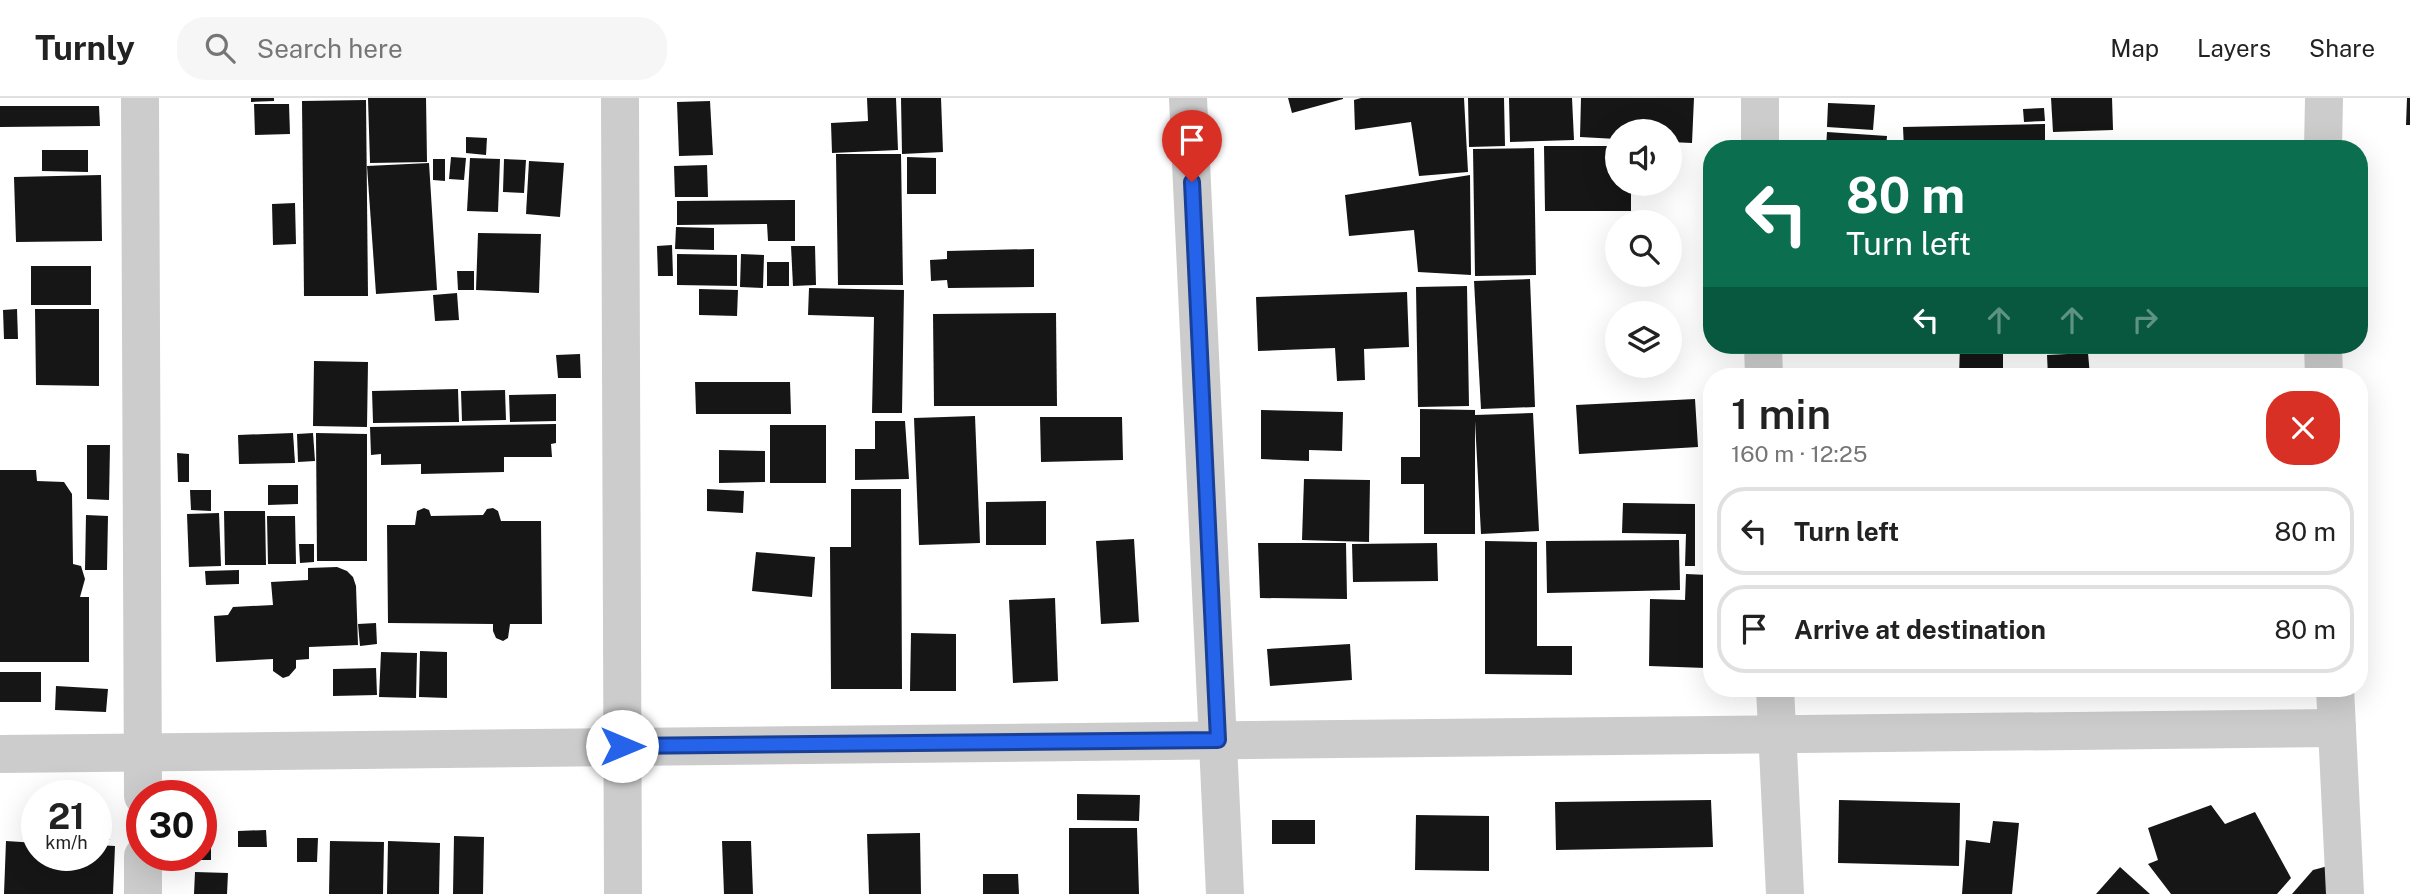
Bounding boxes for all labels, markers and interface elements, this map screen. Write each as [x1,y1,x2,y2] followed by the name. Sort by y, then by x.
[177,17,667,80] search box
[35,29,135,67] text: Turnly
[201,29,239,67] icon: search
[257,33,403,64] text: Search here
[2110,34,2159,62] text: Map
[2197,34,2271,62] text: Layers
[2309,34,2375,62] text: Share
[1162,110,1222,182] pin
[1605,119,1682,378] map controls
[1605,119,1682,196] button: sound
[1173,121,1211,159] icon: arrive
[1846,166,1965,224] text: 80 m
[1731,168,1822,259] icon: left
[1605,210,1682,287] button: search
[1846,225,1971,262] text: Turn left
[1605,301,1682,378] button: layers
[1907,301,1945,339] icon: left
[1980,301,2018,339] icon: ahead
[2053,301,2091,339] icon: ahead
[2126,301,2164,339] icon: right
[1731,389,1831,438] text: 1 min
[2266,391,2340,465] button: close
[1731,440,1868,467] text: 160 m · 12:25
[1735,512,1773,550] icon: left
[1794,516,1899,547] text: Turn left
[2275,516,2336,547] text: 80 m
[1735,610,1773,648] icon: arrive
[1794,614,2046,645] text: Arrive at destination
[2275,614,2336,645] text: 80 m
[585,709,659,783] position arrow
[126,780,217,871] speed limit sign: 30
[48,796,85,837] text: 21
[45,832,88,853] text: km/h

